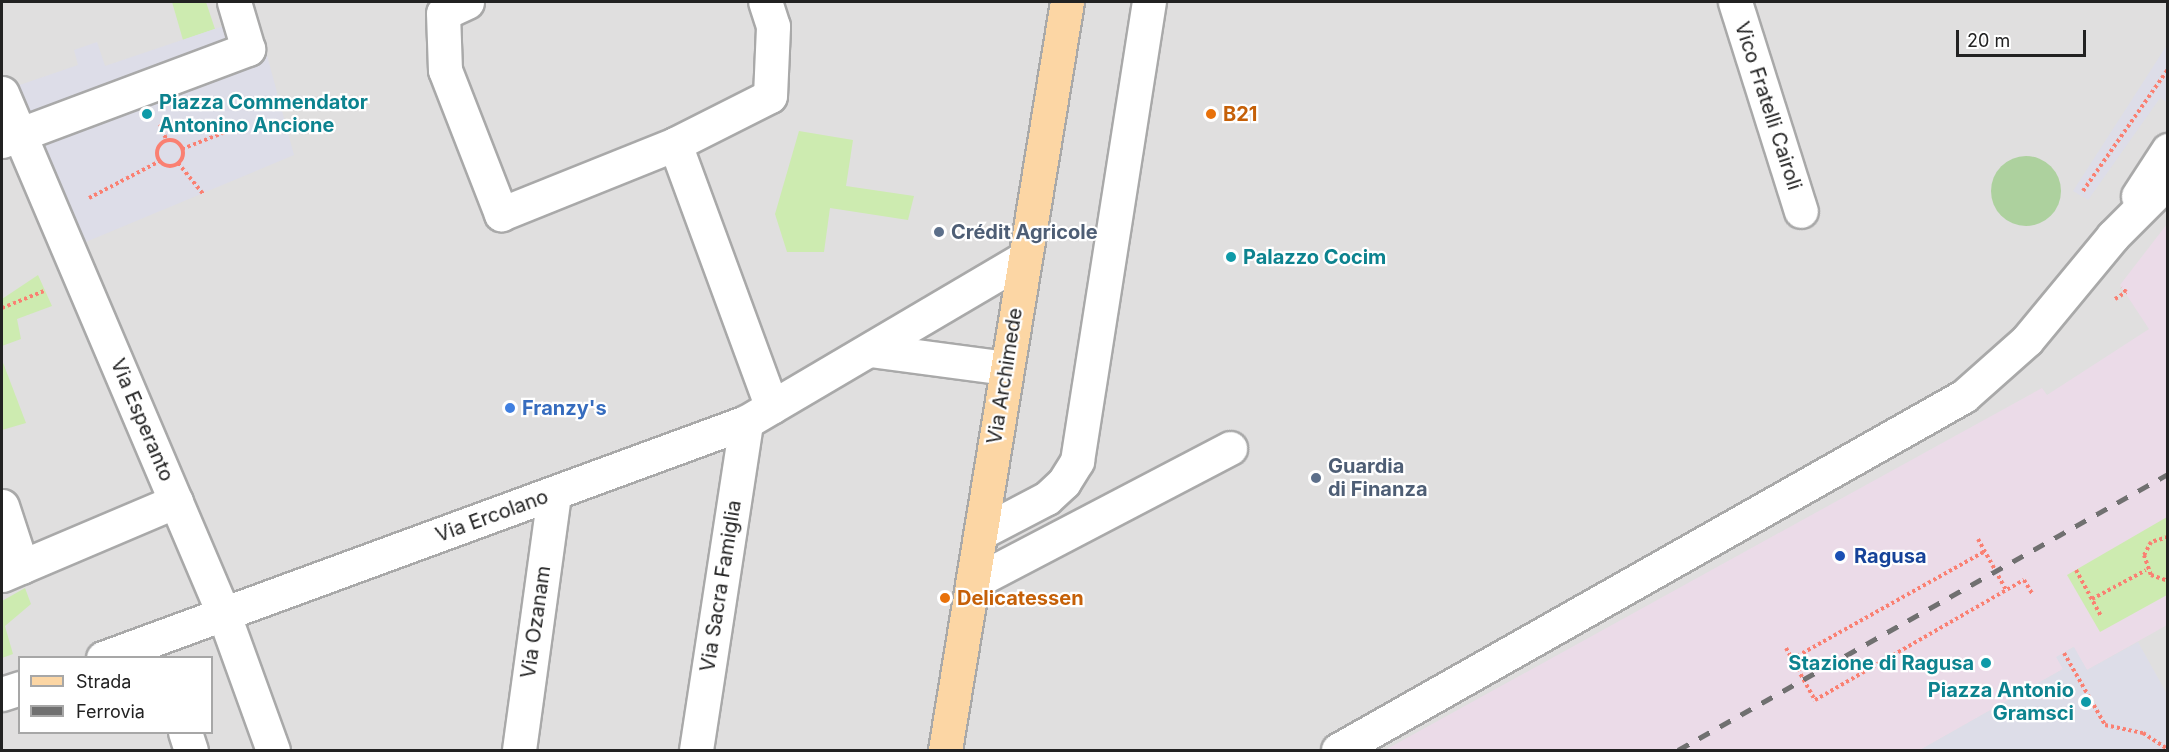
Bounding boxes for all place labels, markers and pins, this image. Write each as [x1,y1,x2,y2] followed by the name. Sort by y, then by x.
[159,90,368,137] place label: Piazza Commendator Antonino Ancione
[1223,102,1257,126] place label: B21
[140,107,154,121] marker: Piazza Commendator Antonino Ancione
[1204,107,1218,121] marker: B21
[951,220,1098,244] place label: Crédit Agricole
[932,225,946,239] marker: Crédit Agricole
[1243,245,1386,269] place label: Palazzo Cocim
[1224,250,1238,264] marker: Palazzo Cocim
[522,396,607,420] place label: Franzy's
[503,401,517,415] marker: Franzy's
[1328,454,1428,501] place label: Guardia di Finanza
[1309,471,1323,485] marker: Guardia di Finanza
[1854,544,1927,568] place label: Ragusa
[1831,547,1849,565] marker: Ragusa
[957,586,1084,610] place label: Delicatessen
[938,591,952,605] marker: Delicatessen
[1788,651,1974,675] place label: Stazione di Ragusa
[1979,656,1993,670] marker: Stazione di Ragusa
[1928,678,2074,725] place label: Piazza Antonio Gramsci
[2079,695,2093,709] marker: Piazza Antonio Gramsci

